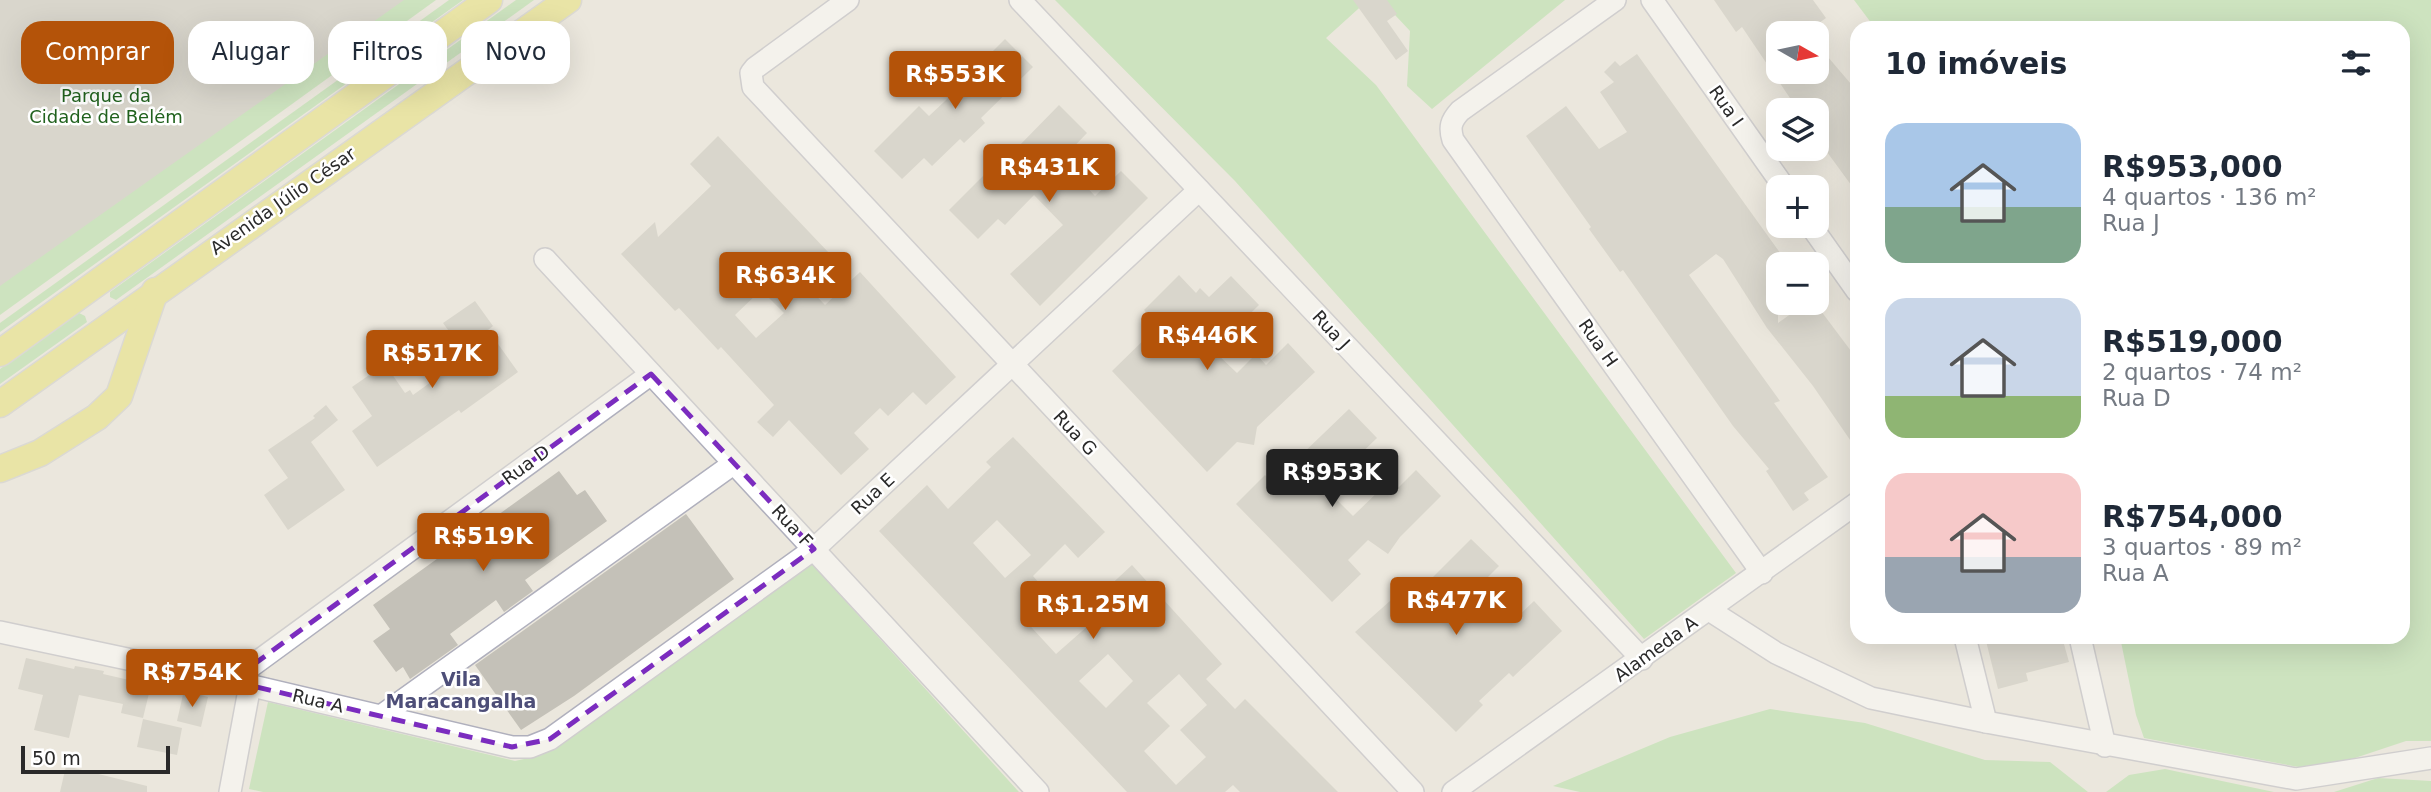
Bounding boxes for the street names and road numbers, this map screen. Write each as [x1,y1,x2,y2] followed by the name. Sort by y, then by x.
[1705,81,1748,130] street label: Rua I
[206,142,360,259] street label: Avenida Júlio César
[1308,306,1354,353] street label: Rua J
[1574,315,1622,371] street label: Rua H
[1049,406,1101,459] street label: Rua G
[498,440,554,489] street label: Rua D
[847,468,899,519] street label: Rua E
[768,500,817,551] street label: Rua F
[1610,611,1702,686] street label: Alameda A
[290,684,347,717] street label: Rua A

